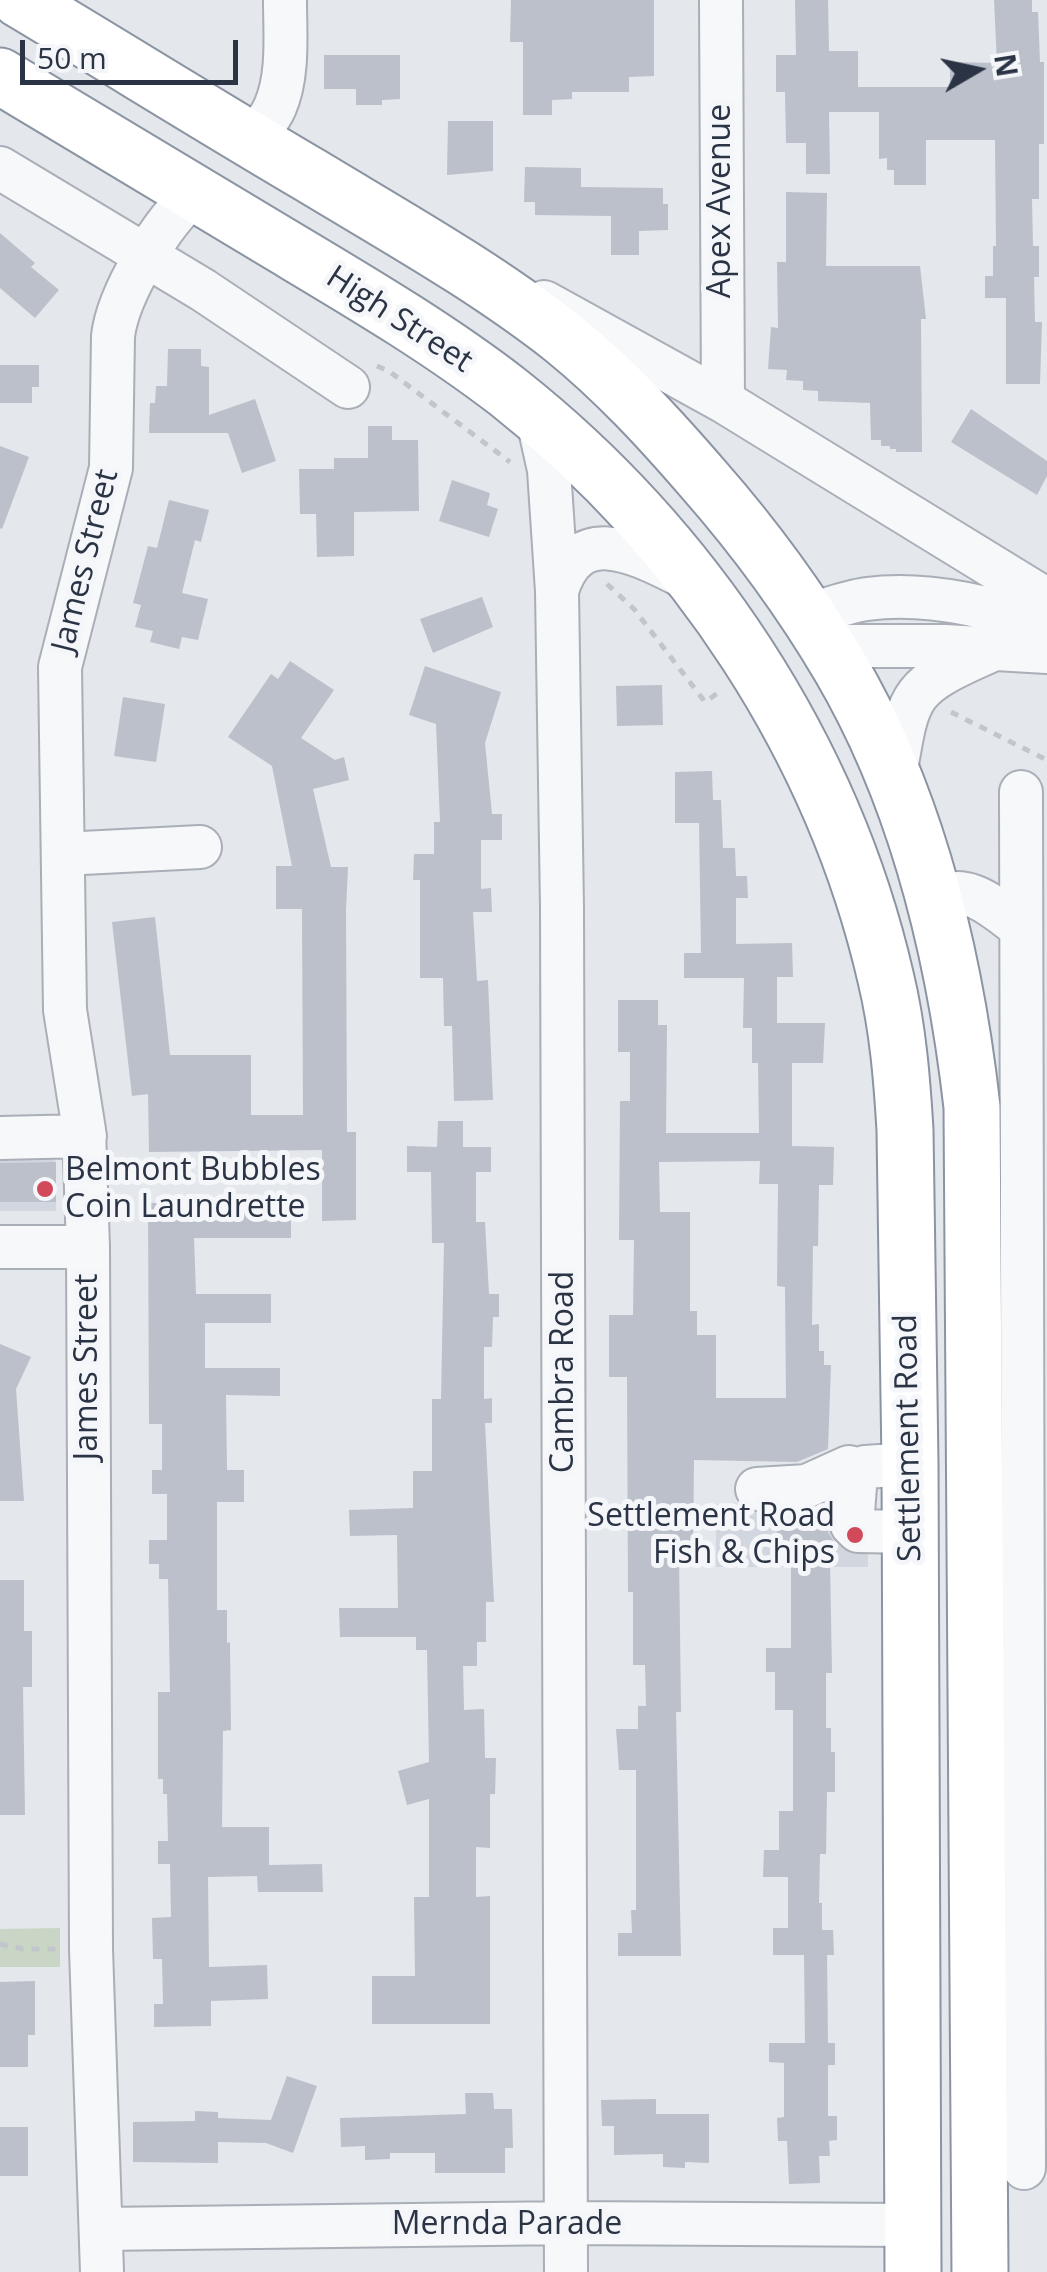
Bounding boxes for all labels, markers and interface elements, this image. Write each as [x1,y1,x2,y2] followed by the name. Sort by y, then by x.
[25,20,242,82] scale bar
[927,20,1027,120] north arrow
[37,37,107,78] text: 50 m
[986,51,1027,80] text: N
[702,104,740,298] street label: Apex Avenue
[319,259,479,381] street label: High Street
[45,466,127,656] street label: James Street
[65,1152,321,1227] place label: Belmont Bubbles Coin Laundrette
[34,1178,56,1200] marker: Belmont Bubbles Coin Laundrette
[545,1271,583,1473] street label: Cambra Road
[69,1274,107,1460] street label: James Street
[888,1314,930,1562] street label: Settlement Road
[587,1498,835,1573] place label: Settlement Road Fish & Chips
[844,1524,866,1546] marker: Settlement Road Fish & Chips
[392,2206,622,2244] street label: Mernda Parade

